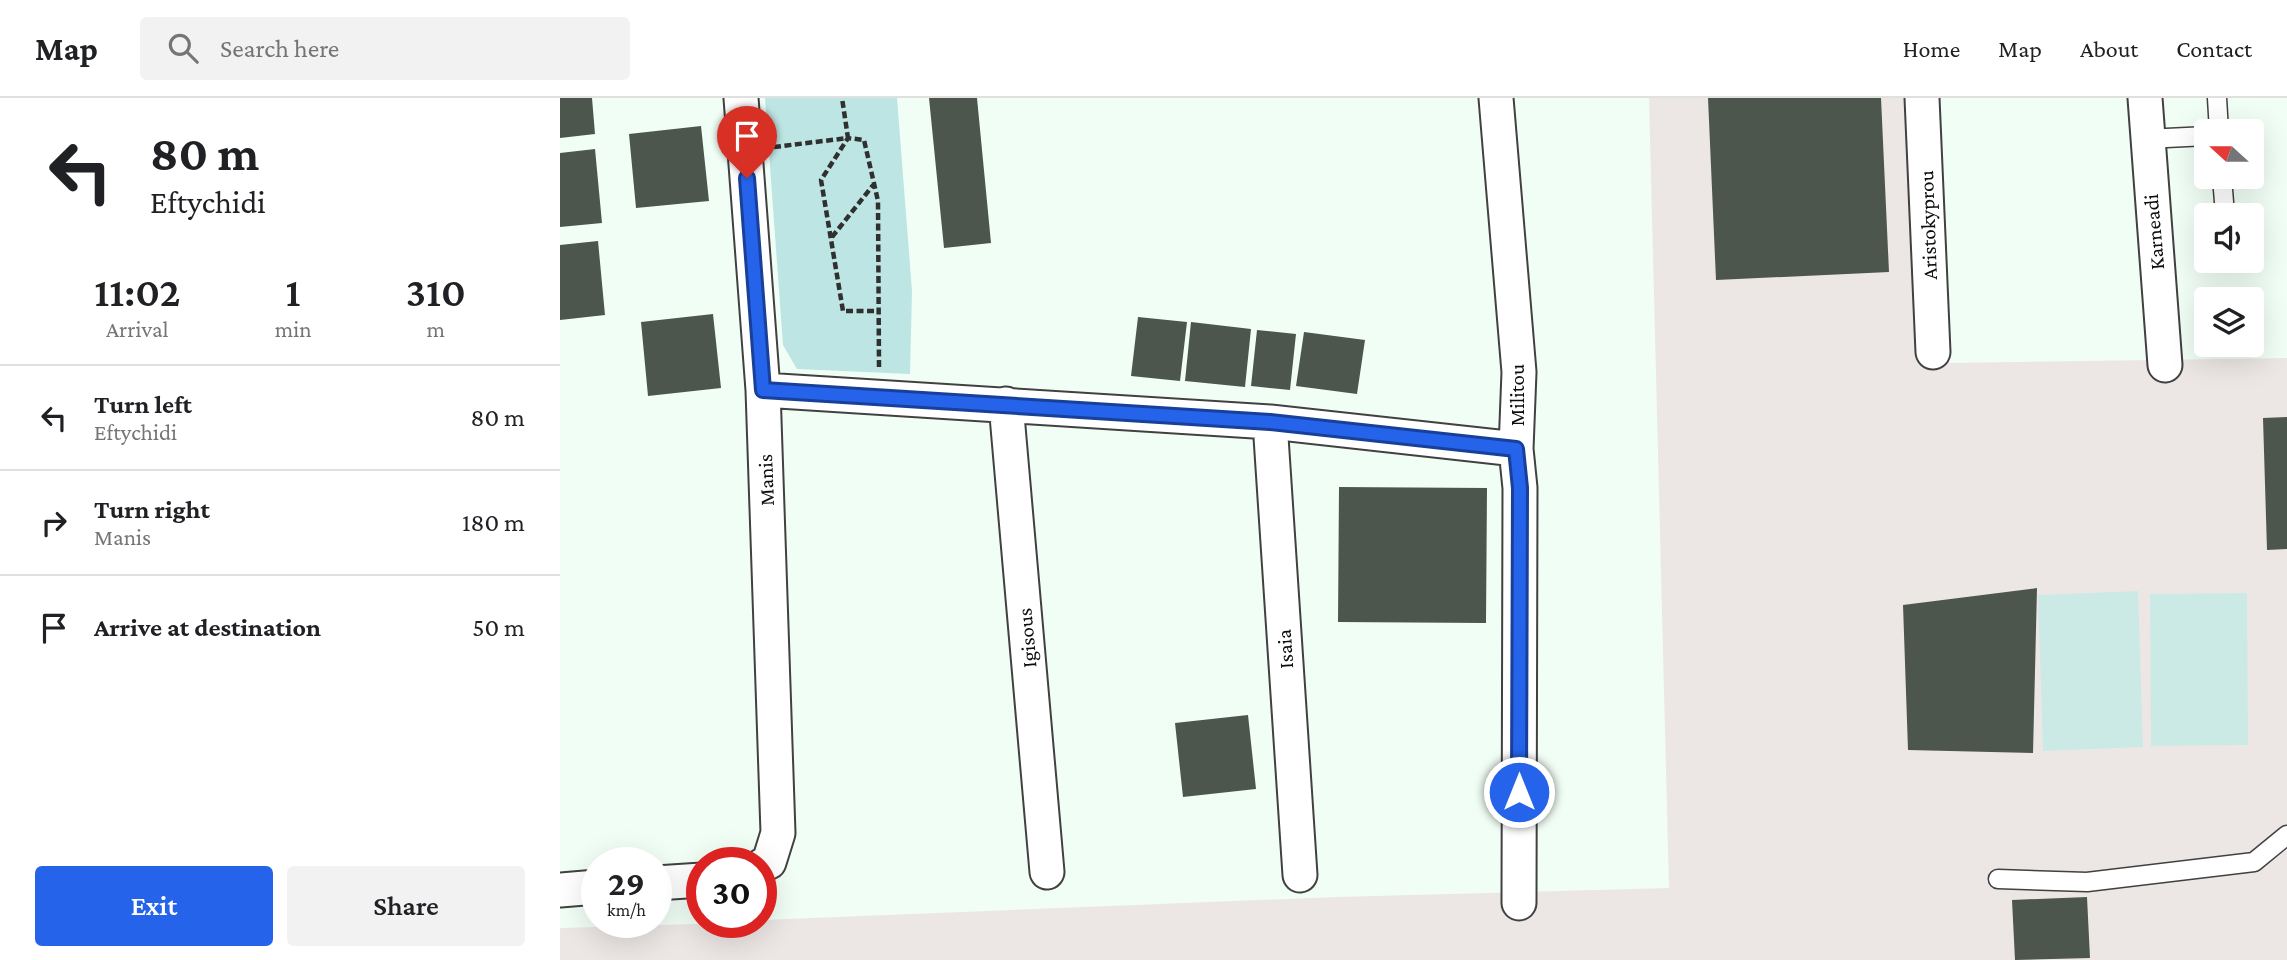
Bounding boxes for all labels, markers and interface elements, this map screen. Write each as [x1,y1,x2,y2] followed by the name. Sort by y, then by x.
[140,17,630,80] search box
[164,29,202,67] icon: search
[35,30,98,67] text: Map
[220,34,339,63] text: Search here
[1903,35,1960,62] text: Home
[1998,35,2042,62] text: Map
[2080,35,2138,62] text: About
[2176,35,2252,62] text: Contact
[717,106,777,178] pin
[728,117,766,155] icon: arrive
[2194,119,2264,189] north arrow
[2194,119,2264,357] map controls
[35,126,126,217] icon: left
[150,126,259,181] text: 80 m
[1914,170,1942,280] street label: Aristokyprou
[150,184,266,220] text: Eftychidi
[2139,193,2169,271] street label: Karneadi
[2194,203,2264,273] button: sound
[94,268,180,315] text: 11:02
[286,268,301,315] text: 1
[406,268,466,315] text: 310
[2194,287,2264,357] button: layers
[106,316,169,342] text: Arrival
[275,316,312,342] text: min
[427,316,445,342] text: m
[1505,364,1529,426] street label: Militou
[94,390,192,419] text: Turn left
[35,399,73,437] icon: left
[471,403,525,432] text: 80 m
[94,419,177,445] text: Eftychidi
[753,454,779,506] street label: Manis
[94,495,210,524] text: Turn right
[35,504,73,542] icon: right
[462,508,525,537] text: 180 m
[94,524,151,550] text: Manis
[1012,607,1042,669] street label: Igisous
[35,609,73,647] icon: arrive
[94,613,321,642] text: Arrive at destination
[472,613,525,642] text: 50 m
[1272,628,1298,670] street label: Isaia
[1482,755,1556,829] position arrow
[686,847,777,938] speed limit sign: 30
[608,864,645,903] text: 29
[35,866,273,946] button: Exit
[287,866,525,946] button: Share
[607,900,646,920] text: km/h

